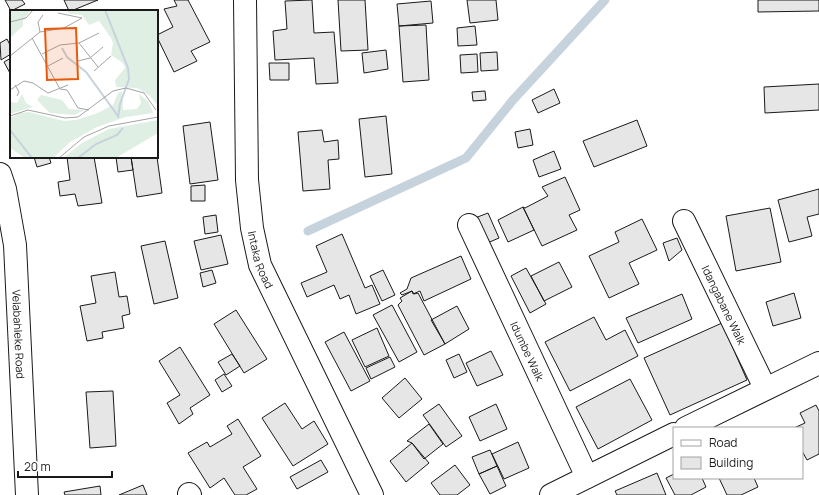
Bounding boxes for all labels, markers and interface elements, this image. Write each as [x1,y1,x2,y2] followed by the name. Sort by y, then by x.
[10,10,158,158] inset map
[245,229,278,290] street label: Intaka Road
[699,263,750,347] street label: Idangabane Walk
[10,289,29,379] street label: Velabahleke Road
[508,319,549,384] street label: Idumbe Walk
[673,427,803,479] legend
[709,434,737,451] text: Road
[18,453,112,479] scale bar
[709,454,753,471] text: Building
[24,458,51,475] text: 20 m

